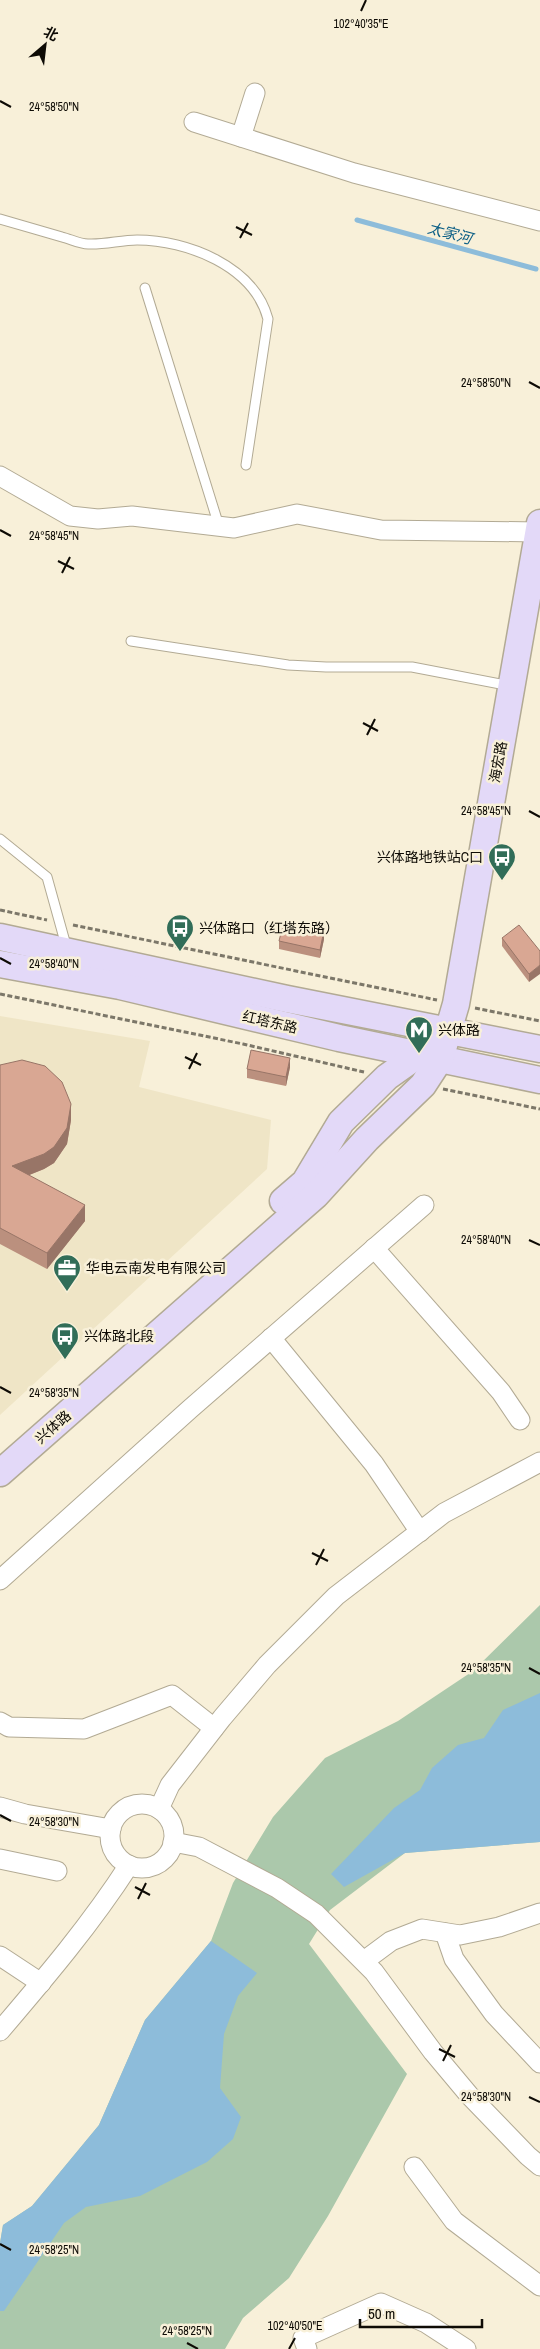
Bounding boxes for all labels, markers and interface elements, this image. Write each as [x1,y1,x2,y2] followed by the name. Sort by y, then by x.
[333,16,389,32] text: 102°40'35"E
[20,20,70,70] north arrow
[41,22,62,45] text: 北
[29,99,79,115] text: 24°58'50"N
[426,217,477,250] water label: 太家河
[461,375,511,391] text: 24°58'50"N
[29,528,79,544] text: 24°58'45"N
[485,740,511,784] street label: 海宏路
[461,803,511,819] text: 24°58'45"N
[487,842,517,881] bus stop icon: 兴体路地铁站C口
[377,848,483,866] place label: 兴体路地铁站C口
[165,913,195,952] bus stop icon: 兴体路口（红塔东路）
[199,919,339,937] place label: 兴体路口（红塔东路）
[29,956,79,972] text: 24°58'40"N
[241,1007,299,1037] street label: 红塔东路
[404,1015,434,1054] metro station icon: 兴体路
[438,1021,480,1039] place label: 兴体路
[461,1232,511,1248] text: 24°58'40"N
[52,1253,82,1292] office icon: 华电云南发电有限公司
[86,1259,226,1277] place label: 华电云南发电有限公司
[50,1321,80,1360] bus stop icon: 兴体路北段
[84,1327,154,1345] place label: 兴体路北段
[29,1385,79,1401] text: 24°58'35"N
[31,1406,75,1448] street label: 兴体路
[461,1660,511,1676] text: 24°58'35"N
[29,1814,79,1830] text: 24°58'30"N
[461,2089,511,2105] text: 24°58'30"N
[29,2242,79,2258] text: 24°58'25"N
[360,2296,482,2328] scale bar
[368,2303,395,2324] text: 50 m
[267,2318,323,2334] text: 102°40'50"E
[162,2323,212,2339] text: 24°58'25"N

